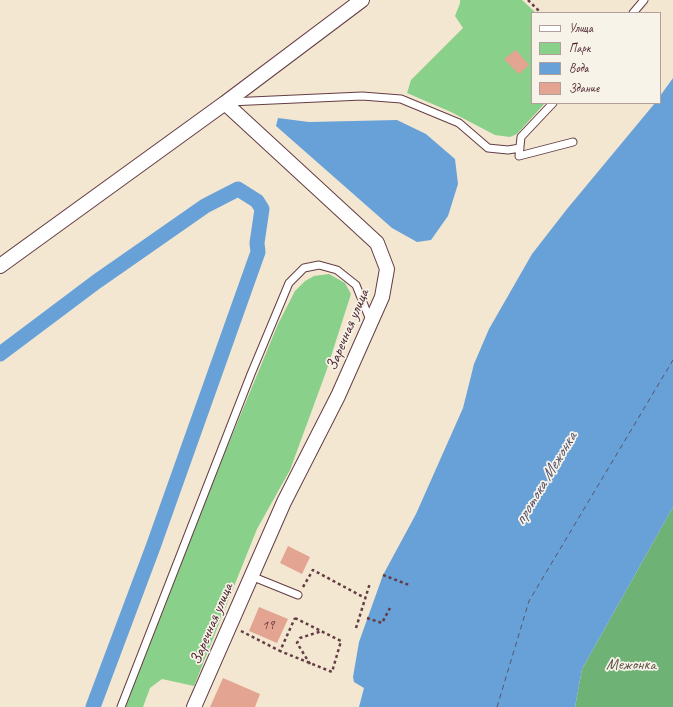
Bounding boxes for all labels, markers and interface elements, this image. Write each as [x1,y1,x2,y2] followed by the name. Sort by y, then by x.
[531,12,661,104] legend
[569,20,593,36] text: Улица
[569,40,590,56] text: Парк
[569,60,588,76] text: Вода
[569,80,599,96] text: Здание
[322,286,374,374] street label: Заречная улица
[510,429,582,529] water label: протока Межонка
[186,580,238,668] street label: Заречная улица
[262,617,274,633] house number: 19
[606,655,656,675] park label: Межонка

